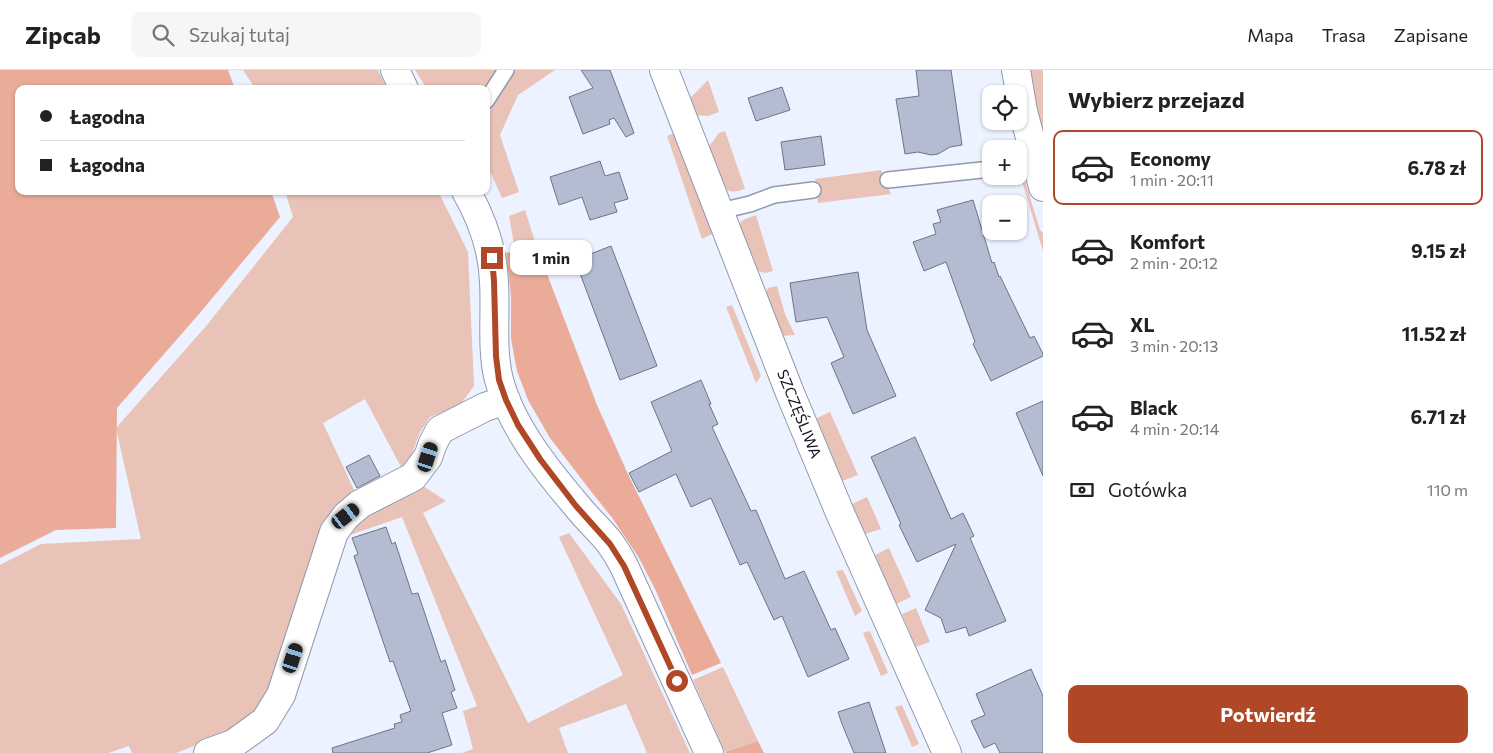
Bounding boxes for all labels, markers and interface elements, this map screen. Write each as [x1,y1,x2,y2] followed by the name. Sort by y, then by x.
[131,12,481,57] search box
[25,20,101,49] text: Zipcab
[149,21,177,49] icon: search
[189,23,290,46] text: Szukaj tutaj
[1247,24,1294,46] text: Mapa
[1322,24,1366,46] text: Trasa
[1394,24,1468,46] text: Zapisane
[982,85,1027,240] map controls
[982,85,1027,130] button: locate
[1068,86,1245,113] text: Wybierz przejazd
[70,105,145,128] text: Łagodna
[982,140,1027,185] button: +
[1070,145,1115,190] icon: car
[1130,147,1211,170] text: Economy
[70,153,145,176] text: Łagodna
[1407,156,1466,179] text: 6.78 zł
[1130,170,1214,189] text: 1 min · 20:11
[982,195,1027,240] button: −
[1070,228,1115,273] icon: car
[1130,230,1205,253] text: Komfort
[1411,239,1466,262] text: 9.15 zł
[510,240,592,276] callout: 1 min
[481,247,503,269] route end
[532,248,570,267] text: 1 min
[1130,253,1218,272] text: 2 min · 20:12
[1070,311,1115,356] icon: car
[1130,313,1155,336] text: XL
[1402,322,1466,345] text: 11.52 zł
[1130,336,1218,355] text: 3 min · 20:13
[774,366,827,461] street label: SZCZĘŚLIWA
[1070,394,1115,439] icon: car
[1130,396,1178,419] text: Black
[1411,405,1466,428] text: 6.71 zł
[1130,419,1219,438] text: 4 min · 20:14
[416,440,439,474] car
[1068,476,1096,504] icon: cash
[1108,478,1187,501] text: Gotówka
[1427,480,1468,499] text: 110 m
[329,501,362,531] car
[281,641,304,675] car
[666,670,688,692] route start
[1068,685,1468,743] button: Potwierdź

